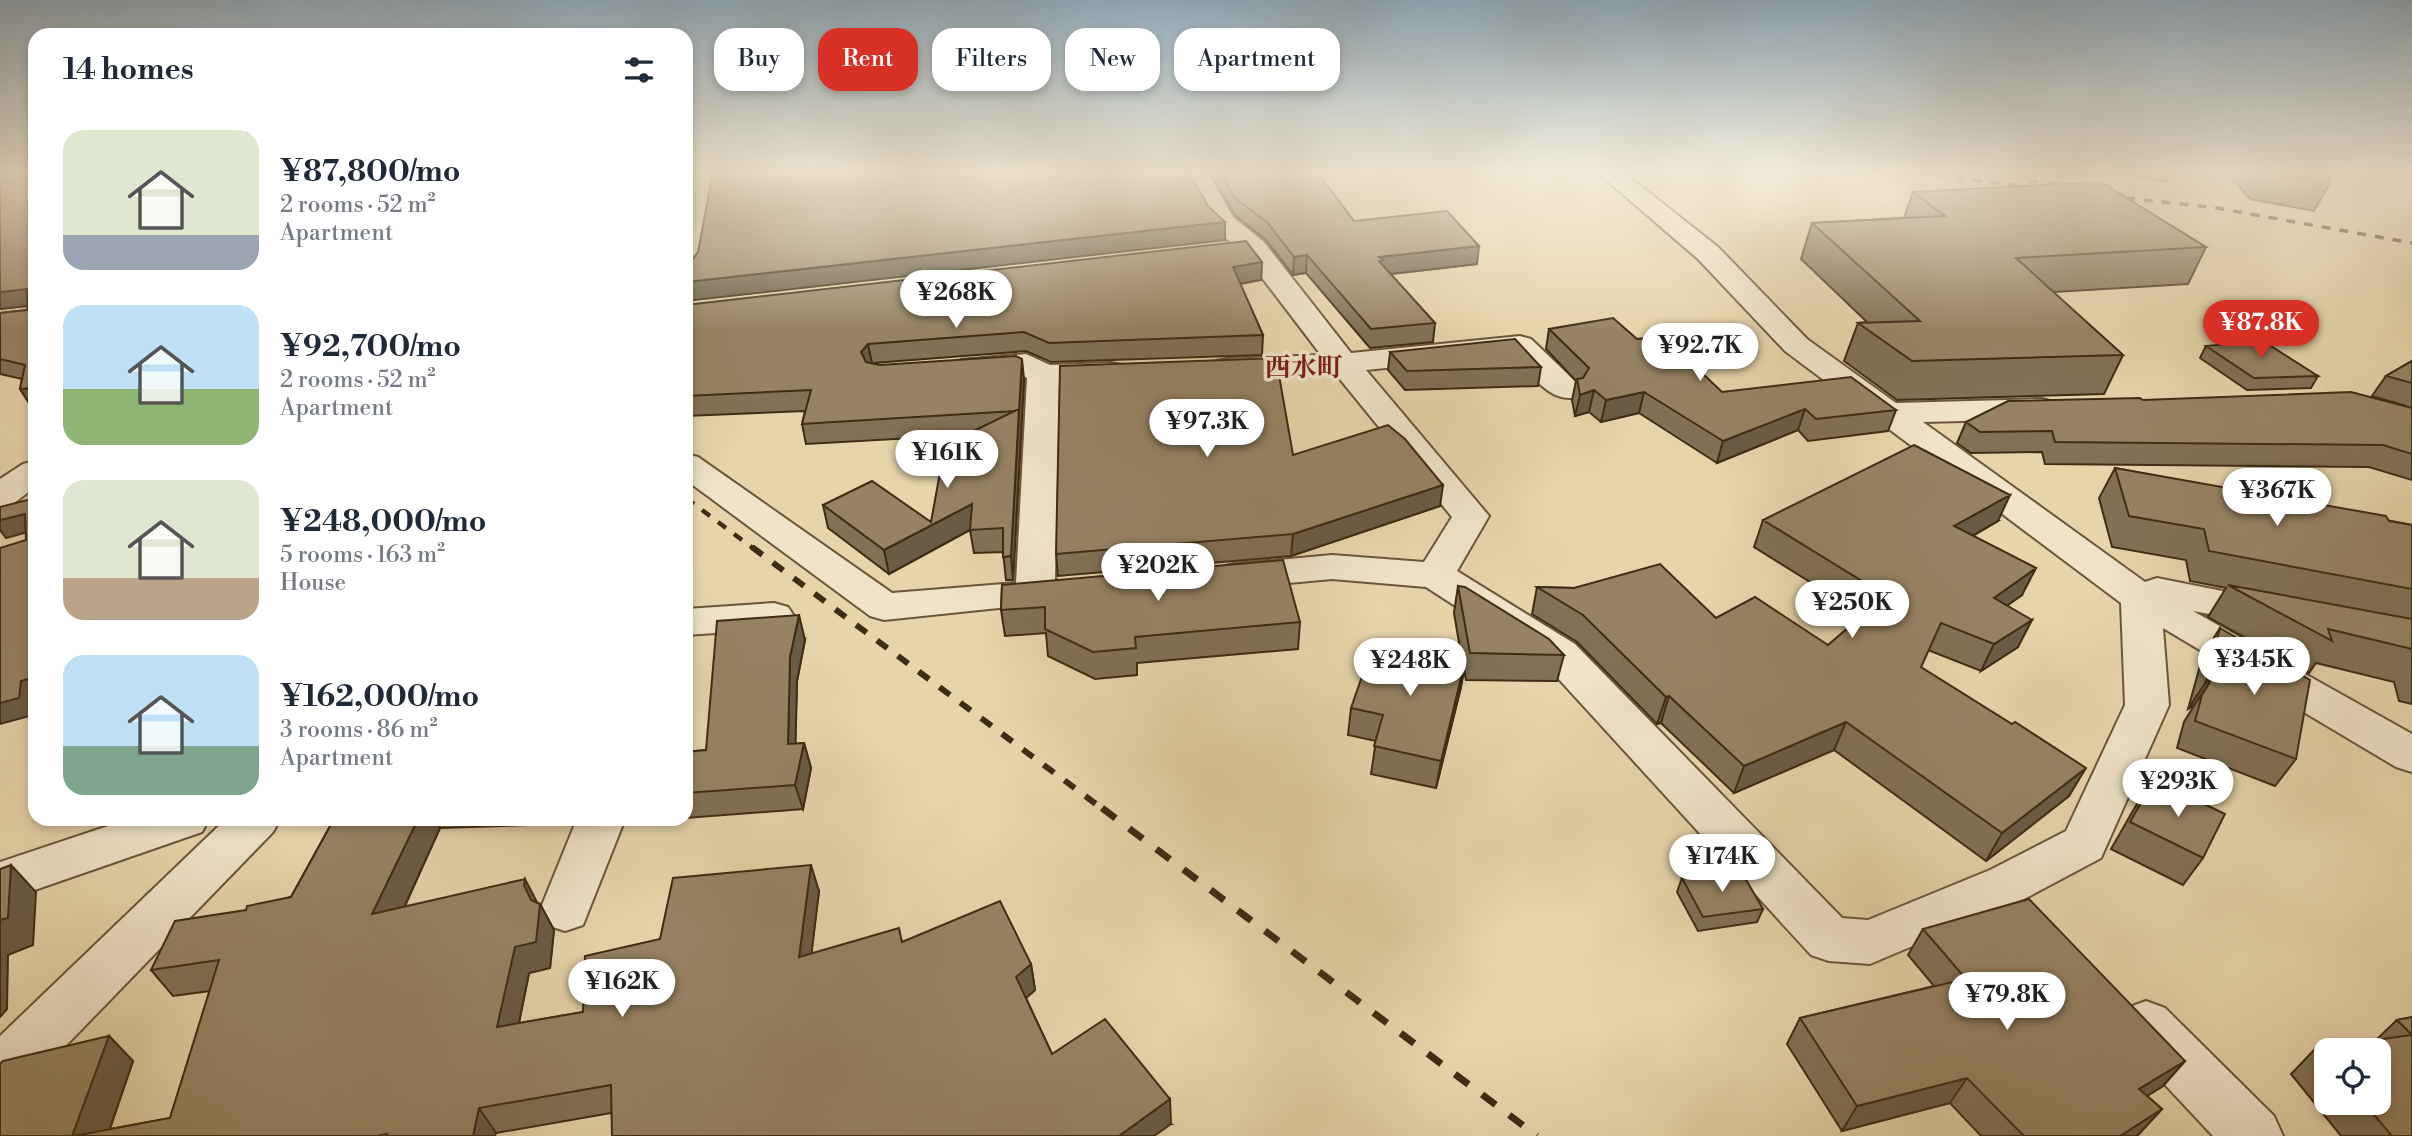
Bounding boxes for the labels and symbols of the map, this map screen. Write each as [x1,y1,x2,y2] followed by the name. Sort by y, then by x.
[907,270,1005,330] pin: ¥268K
[2204,300,2318,360] pin: ¥87.8K
[1643,324,1757,383] pin: ¥92.7K
[1265,352,1343,384] district label: 西水町
[1150,400,1264,459] pin: ¥97.3K
[898,430,996,490] pin: ¥161K
[2228,468,2326,528] pin: ¥367K
[1109,544,1207,603] pin: ¥202K
[1803,580,1901,640] pin: ¥250K
[1361,638,1459,698] pin: ¥248K
[2205,638,2303,697] pin: ¥345K
[2129,760,2227,819] pin: ¥293K
[1673,834,1771,894] pin: ¥174K
[573,960,671,1019] pin: ¥162K
[1950,972,2064,1032] pin: ¥79.8K

